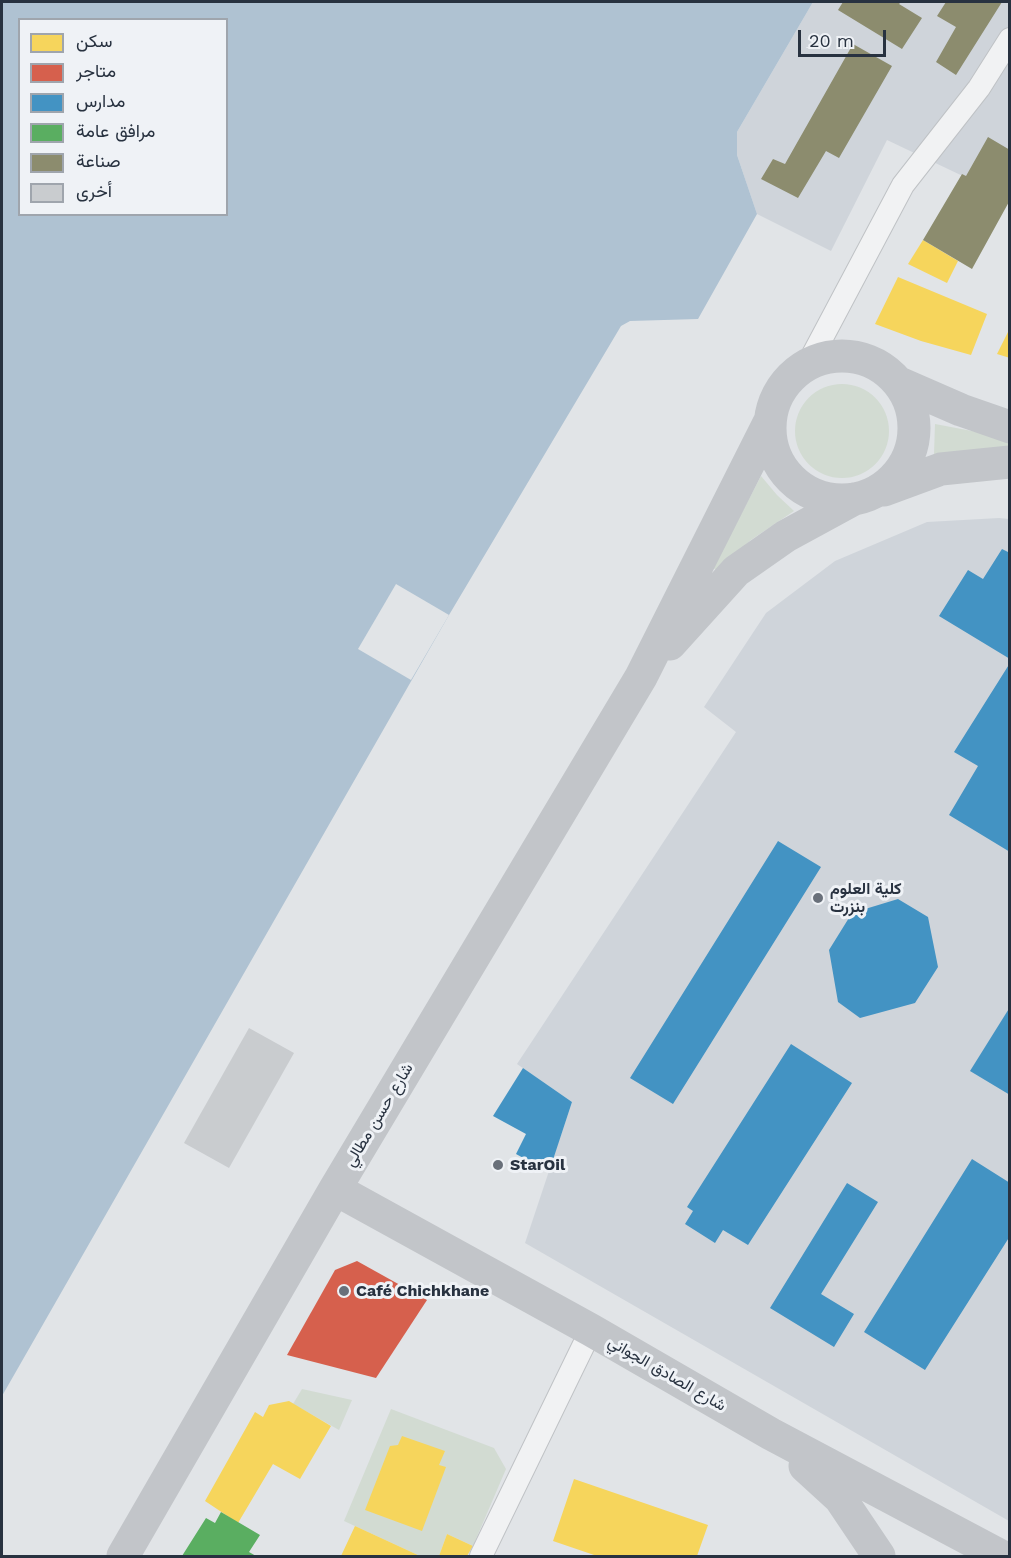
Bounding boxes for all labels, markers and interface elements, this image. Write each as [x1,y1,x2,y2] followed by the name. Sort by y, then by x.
[18,18,228,216] legend
[801,18,890,56] scale bar
[76,30,112,51] text: سكن
[809,30,854,51] text: 20 m
[76,60,116,81] text: متاجر
[76,90,125,111] text: مدارس
[76,120,155,141] text: مرافق عامة
[76,150,121,171] text: صناعة
[76,180,112,201] text: أخرى
[830,879,901,917] place label: كلية العلوم بنزرت
[811,891,825,905] marker: كلية العلوم بنزرت
[341,1060,417,1170] street label: شارع حسن مطالي
[510,1155,565,1175] place label: StarOil
[491,1158,505,1172] marker: StarOil
[356,1281,489,1301] place label: Café Chichkhane
[337,1284,351,1298] marker: Café Chichkhane
[605,1332,729,1416] street label: شارع الصادق الجواني

